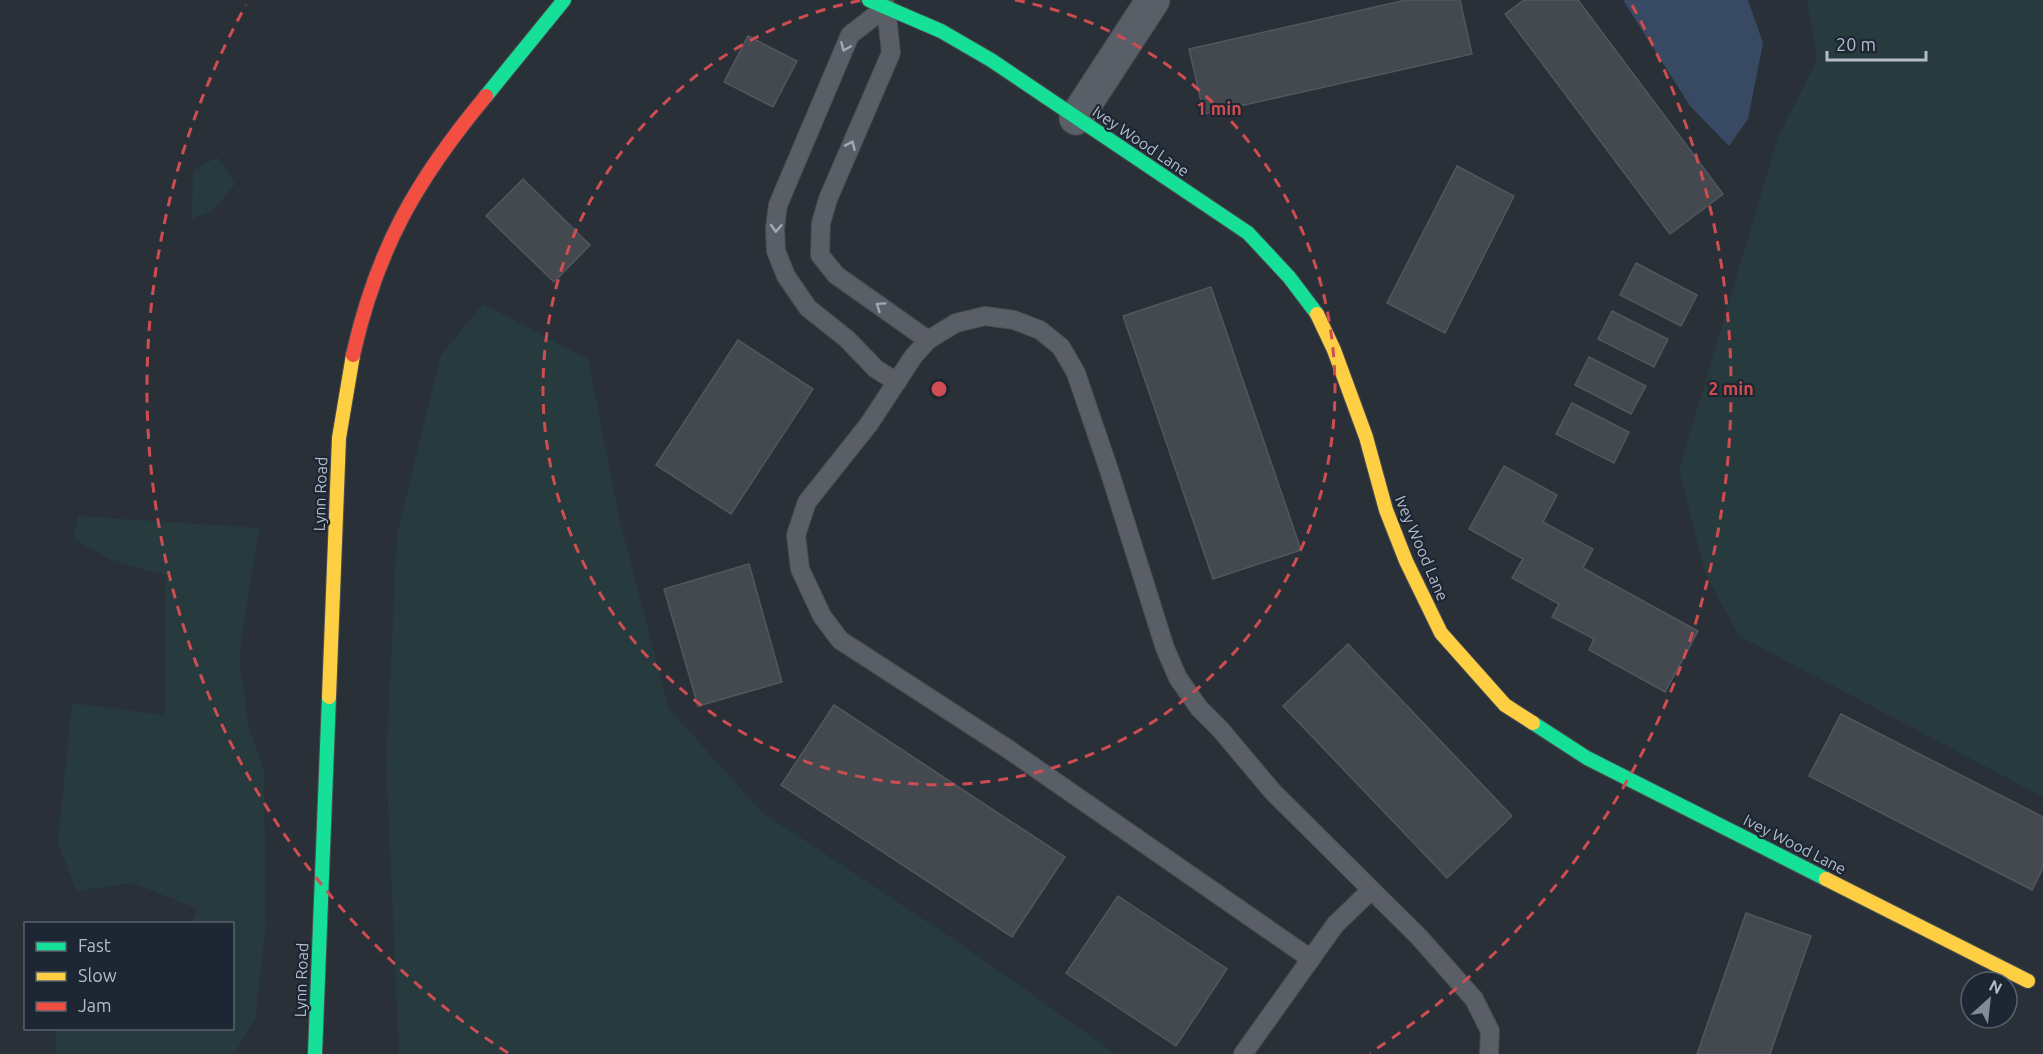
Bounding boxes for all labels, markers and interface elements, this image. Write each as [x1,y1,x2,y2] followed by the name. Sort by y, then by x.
[1827,24,1926,62] scale bar
[1836,34,1876,54] text: 20 m
[840,41,852,52] one-way arrow
[1196,98,1242,118] text: 1 min
[1089,102,1193,180] street label: Ivey Wood Lane
[844,141,856,152] one-way arrow
[769,223,782,232] one-way arrow
[875,302,886,313] one-way arrow
[1708,378,1754,398] text: 2 min
[929,379,949,399] centre of rings
[310,456,330,532] street label: Lynn Road
[1392,493,1452,603] street label: Ivey Wood Lane
[1741,810,1849,878] street label: Ivey Wood Lane
[24,922,234,1030] legend
[78,935,111,955] text: Fast
[291,942,311,1018] street label: Lynn Road
[78,965,117,985] text: Slow
[1959,970,2019,1030] north arrow
[1986,976,2005,997] text: N
[78,995,112,1015] text: Jam

